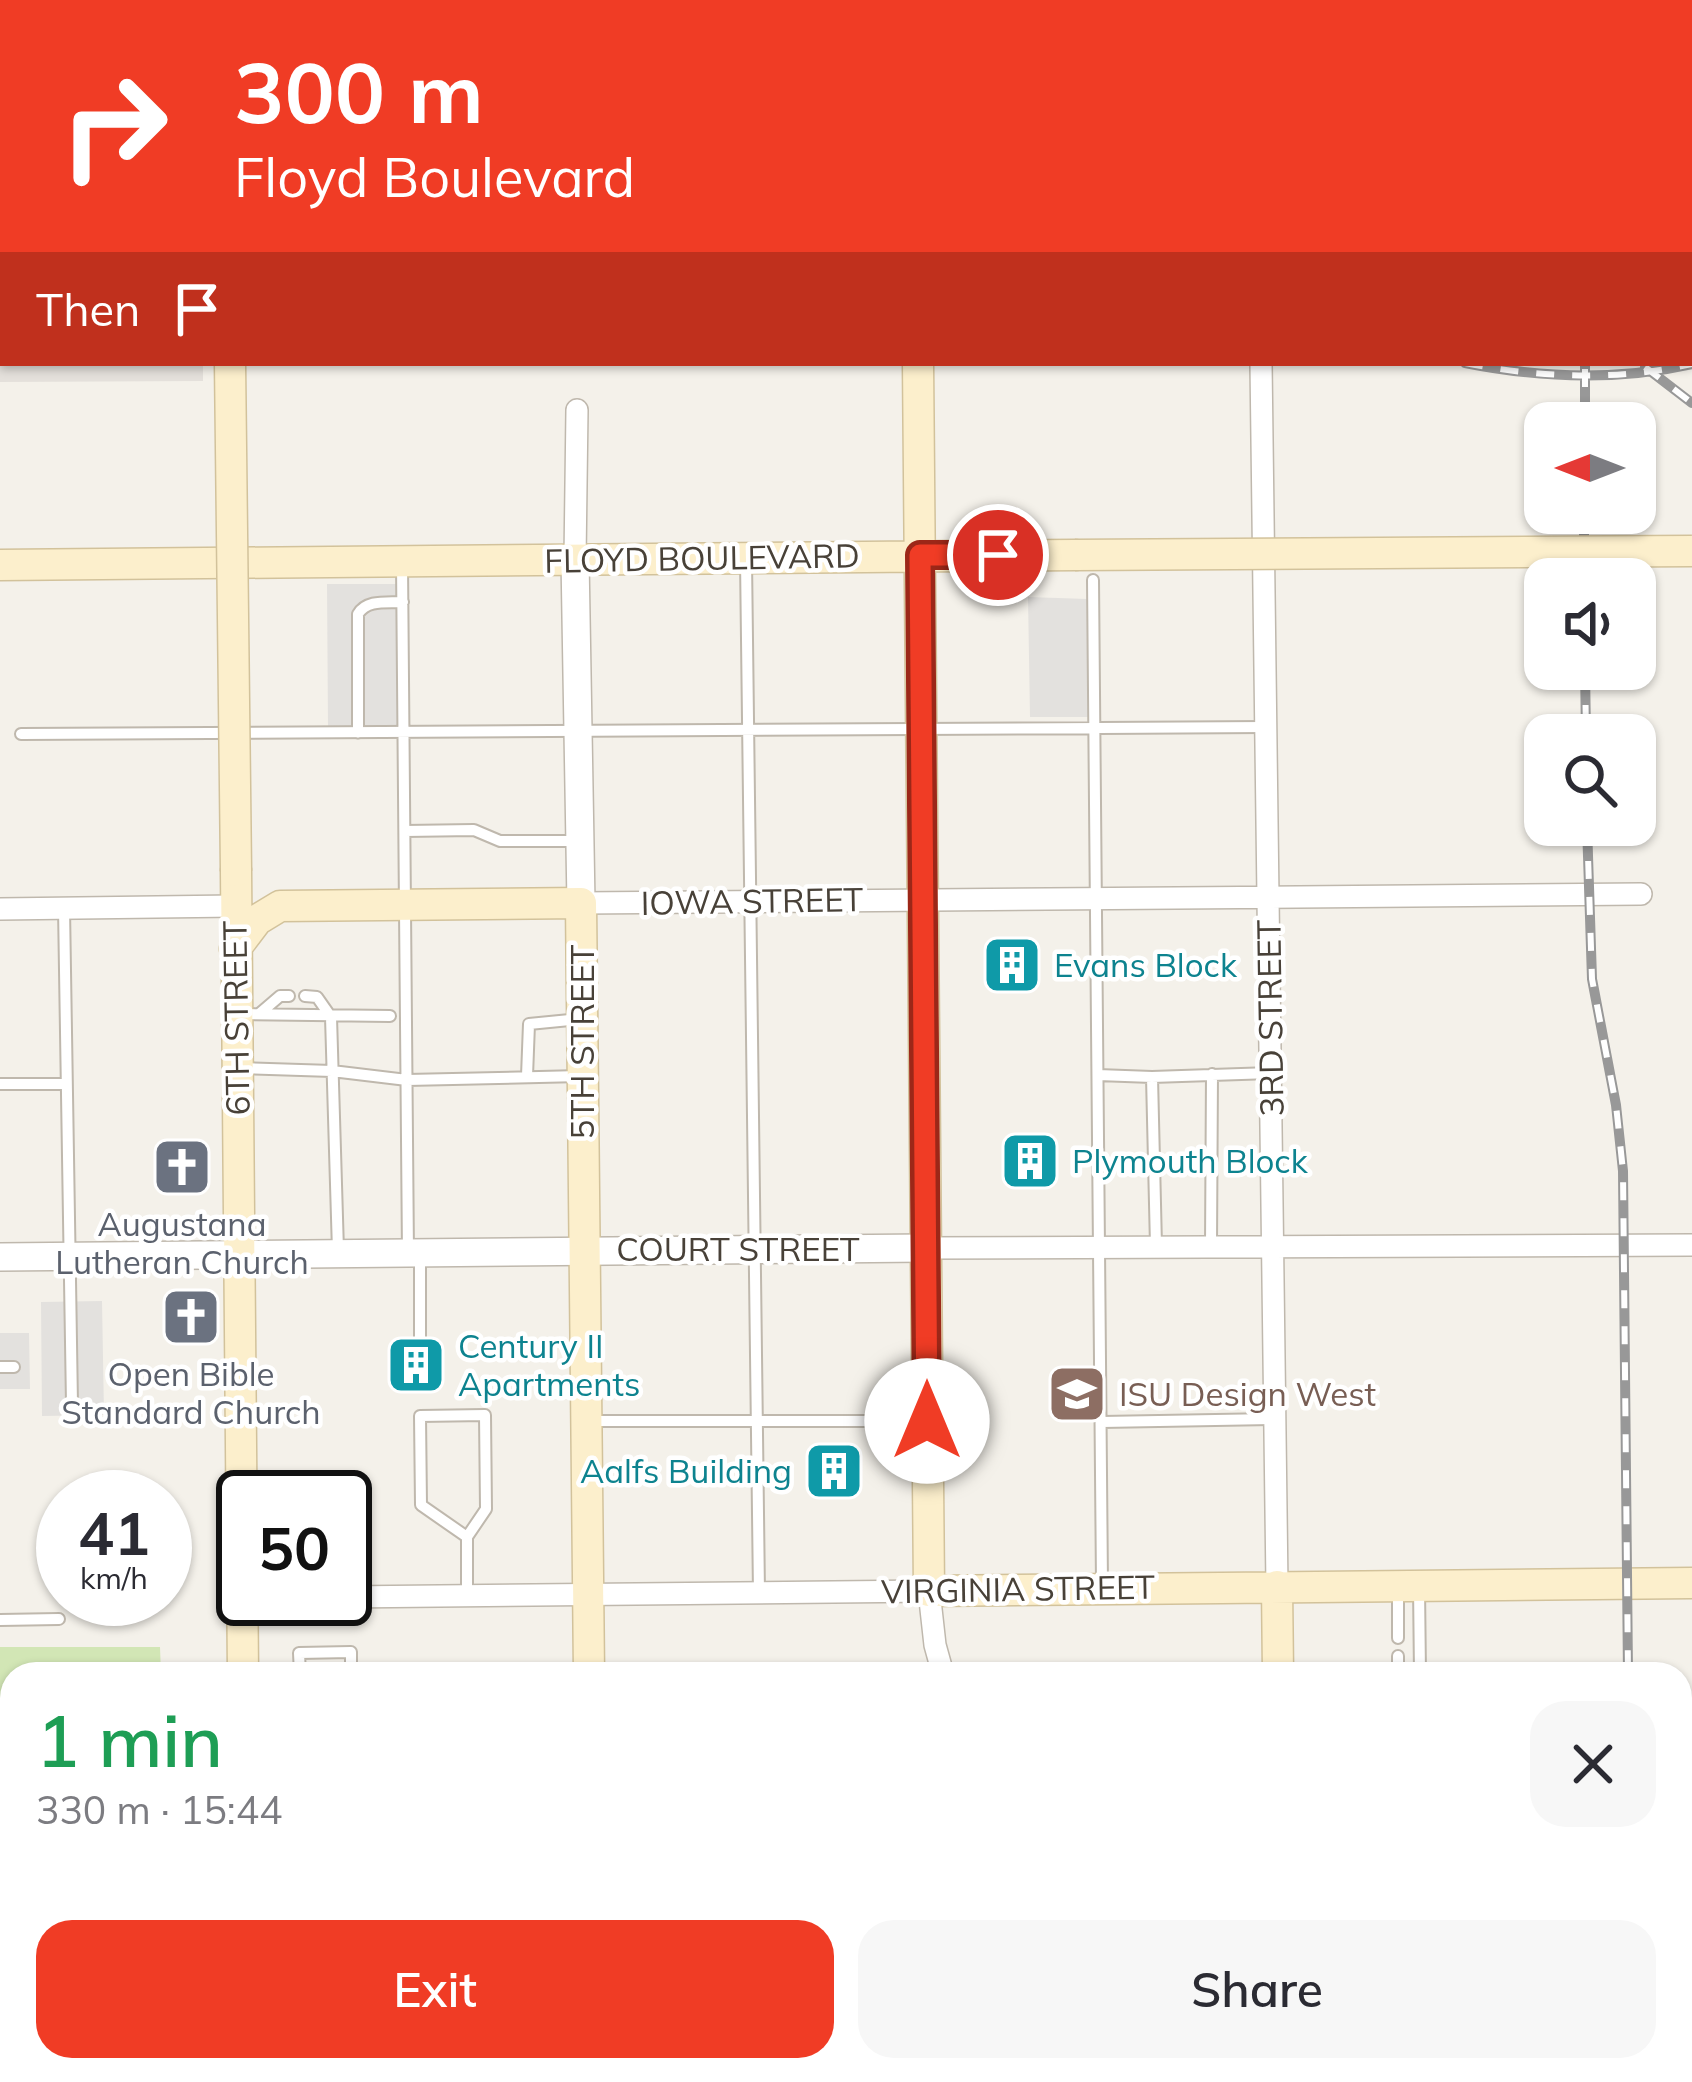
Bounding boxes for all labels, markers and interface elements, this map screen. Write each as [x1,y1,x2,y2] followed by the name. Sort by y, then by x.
[234,39,484,144] text: 300 m
[36,48,192,204] icon: right
[234,143,635,211] text: Floyd Boulevard
[164,276,230,342] icon: arrive
[36,281,140,337] text: Then
[1524,402,1656,534] north arrow
[1524,402,1656,846] map controls
[947,504,1049,606] pin
[965,522,1031,588] icon: arrive
[544,534,860,581] street label: FLOYD BOULEVARD
[1524,558,1656,690] button: sound
[1524,714,1656,846] button: search
[640,878,864,923] street label: IOWA STREET
[1247,919,1292,1117] street label: 3RD STREET
[213,920,258,1116] street label: 6TH STREET
[981,934,1043,996] building icon: Evans Block
[1054,944,1238,985] place label: Evans Block
[561,945,602,1139] street label: 5TH STREET
[999,1130,1061,1192] building icon: Plymouth Block
[151,1136,213,1198] church icon: Augustana Lutheran Church
[1072,1140,1309,1181] place label: Plymouth Block
[55,1203,309,1282] place label: Augustana Lutheran Church
[616,1228,860,1269] street label: COURT STREET
[160,1286,222,1348] church icon: Open Bible Standard Church
[458,1325,640,1404] place label: Century II Apartments
[385,1334,447,1396] building icon: Century II Apartments
[61,1353,321,1432] place label: Open Bible Standard Church
[864,1358,990,1484] position arrow
[1046,1363,1108,1425] school or university icon: ISU Design West
[1119,1373,1376,1414] place label: ISU Design West
[803,1440,865,1502] building icon: Aalfs Building
[580,1450,792,1491] place label: Aalfs Building
[216,1470,372,1626] speed limit sign: 50
[78,1495,150,1570] text: 41
[80,1559,148,1597] text: km/h
[881,1566,1155,1611] street label: VIRGINIA STREET
[36,1695,223,1785] text: 1 min
[1530,1701,1656,1827] button: close
[36,1785,282,1834] text: 330 m · 15:44
[36,1920,834,2058] button: Exit
[858,1920,1656,2058] button: Share

